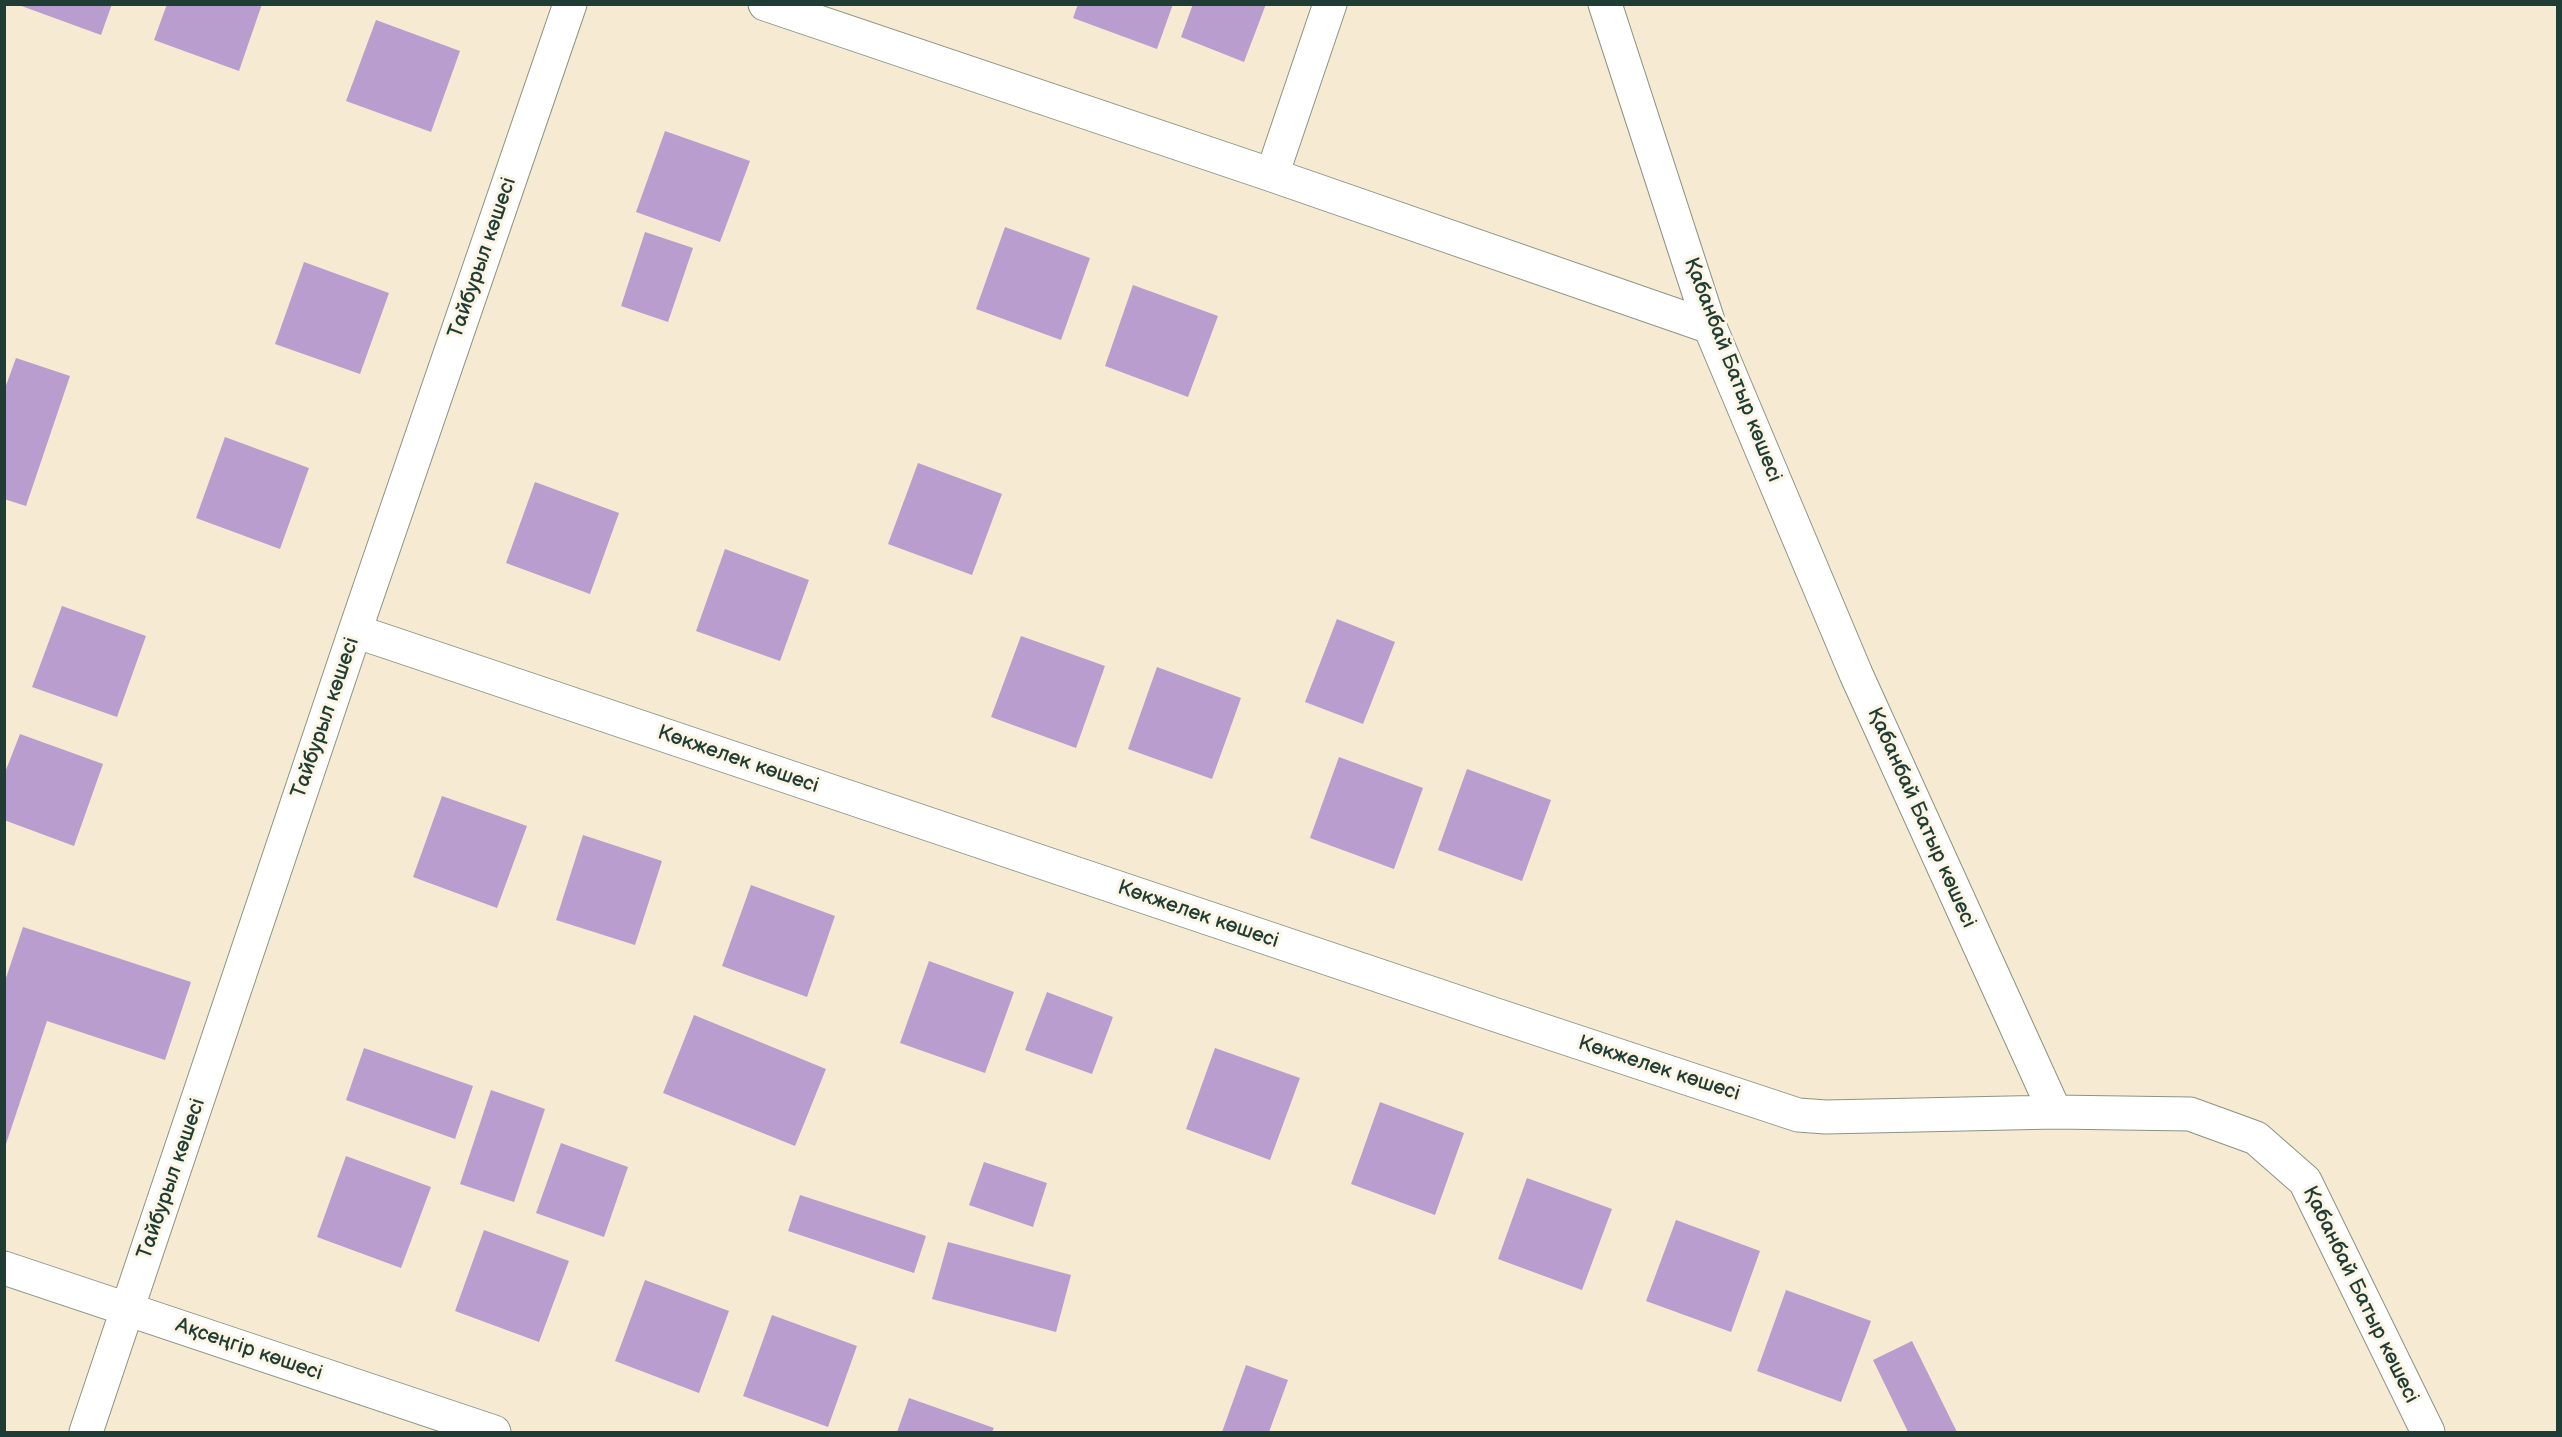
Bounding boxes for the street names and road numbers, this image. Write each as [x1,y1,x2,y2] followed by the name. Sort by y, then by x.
[444,174,522,342] street label: Тайбурыл көшесі
[1678,254,1786,486] street label: Қабанбай Батыр көшесі
[287,634,365,802] street label: Тайбурыл көшесі
[1861,704,1981,932] street label: Қабанбай Батыр көшесі
[654,721,822,799] street label: Көкжелек көшесі
[1114,876,1282,954] street label: Көкжелек көшесі
[1575,1031,1743,1107] street label: Көкжелек көшесі
[133,1095,211,1263] street label: Тайбурыл көшесі
[2296,1182,2424,1408] street label: Қабанбай Батыр көшесі
[172,1313,326,1387] street label: Ақсеңгір көшесі

